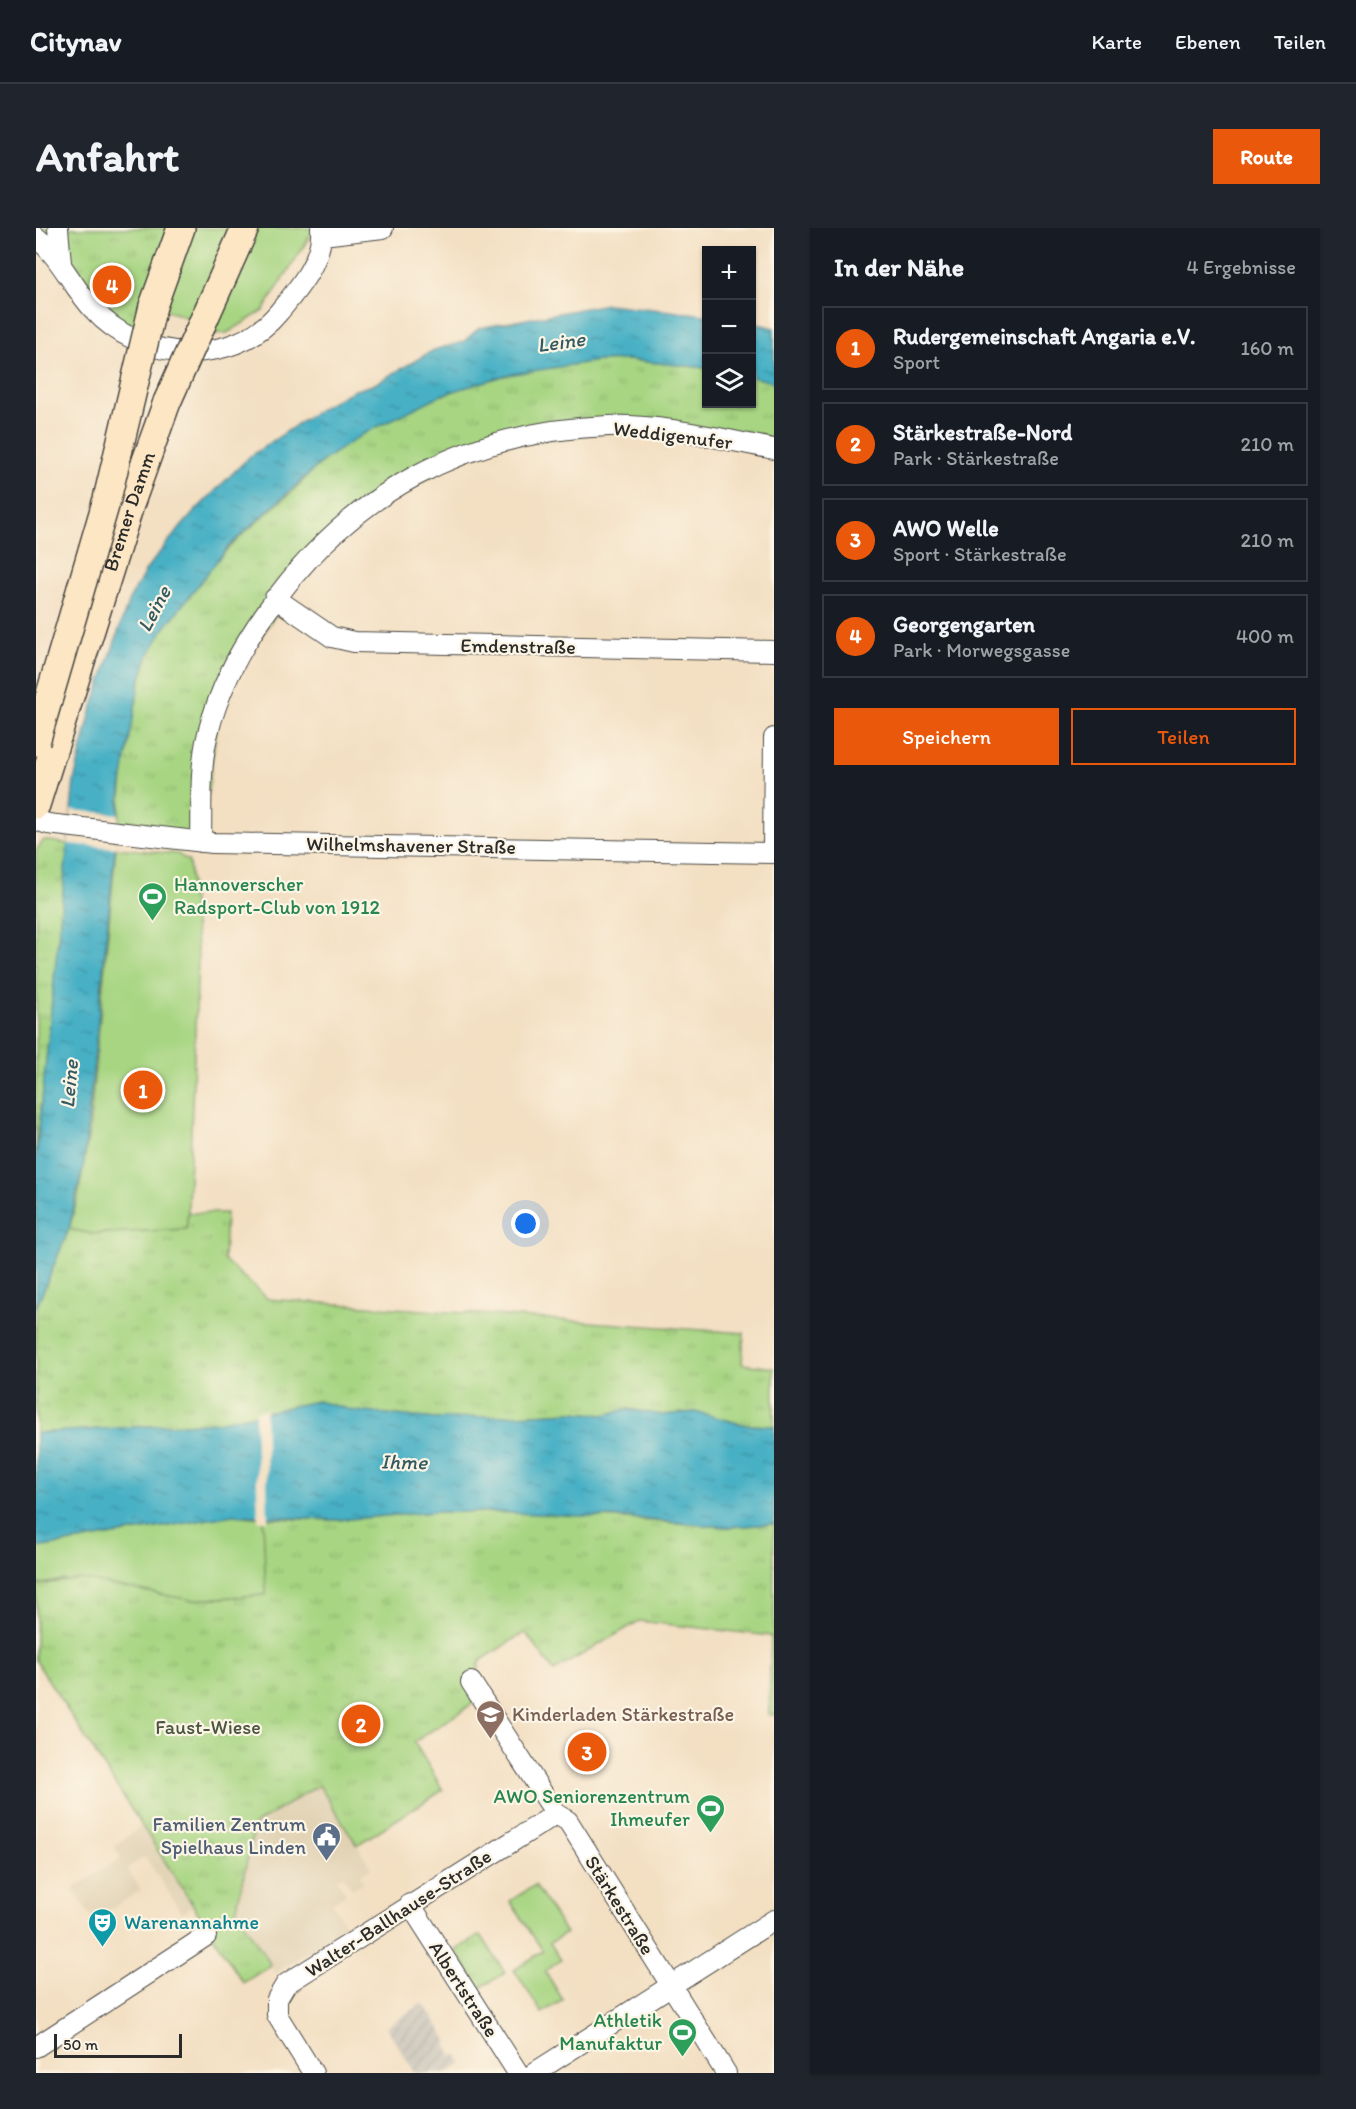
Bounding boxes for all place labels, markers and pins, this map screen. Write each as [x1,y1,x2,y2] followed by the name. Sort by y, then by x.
[92,262,132,308] pin: 4
[174,872,381,919] place label: Hannoverscher Radsport-Club von 1912
[137,880,169,922] sports icon: Hannoverscher Radsport-Club von 1912
[124,1068,162,1112] pin: 1
[475,1698,507,1740] school or university icon: Kinderladen Stärkestraße
[342,1702,380,1746] pin: 2
[512,1702,734,1726] place label: Kinderladen Stärkestraße
[568,1730,606,1774] pin: 3
[494,1784,690,1831] place label: AWO Seniorenzentrum Ihmeufer
[695,1792,727,1834] sports icon: AWO Seniorenzentrum Ihmeufer
[152,1812,306,1859] place label: Familien Zentrum Spielhaus Linden
[311,1820,343,1862] public building icon: Familien Zentrum Spielhaus Linden
[87,1906,119,1948] theatre icon: Warenannahme
[124,1910,259,1934] place label: Warenannahme
[559,2008,662,2055] place label: Athletik Manufaktur
[667,2016,699,2058] sports icon: Athletik Manufaktur

